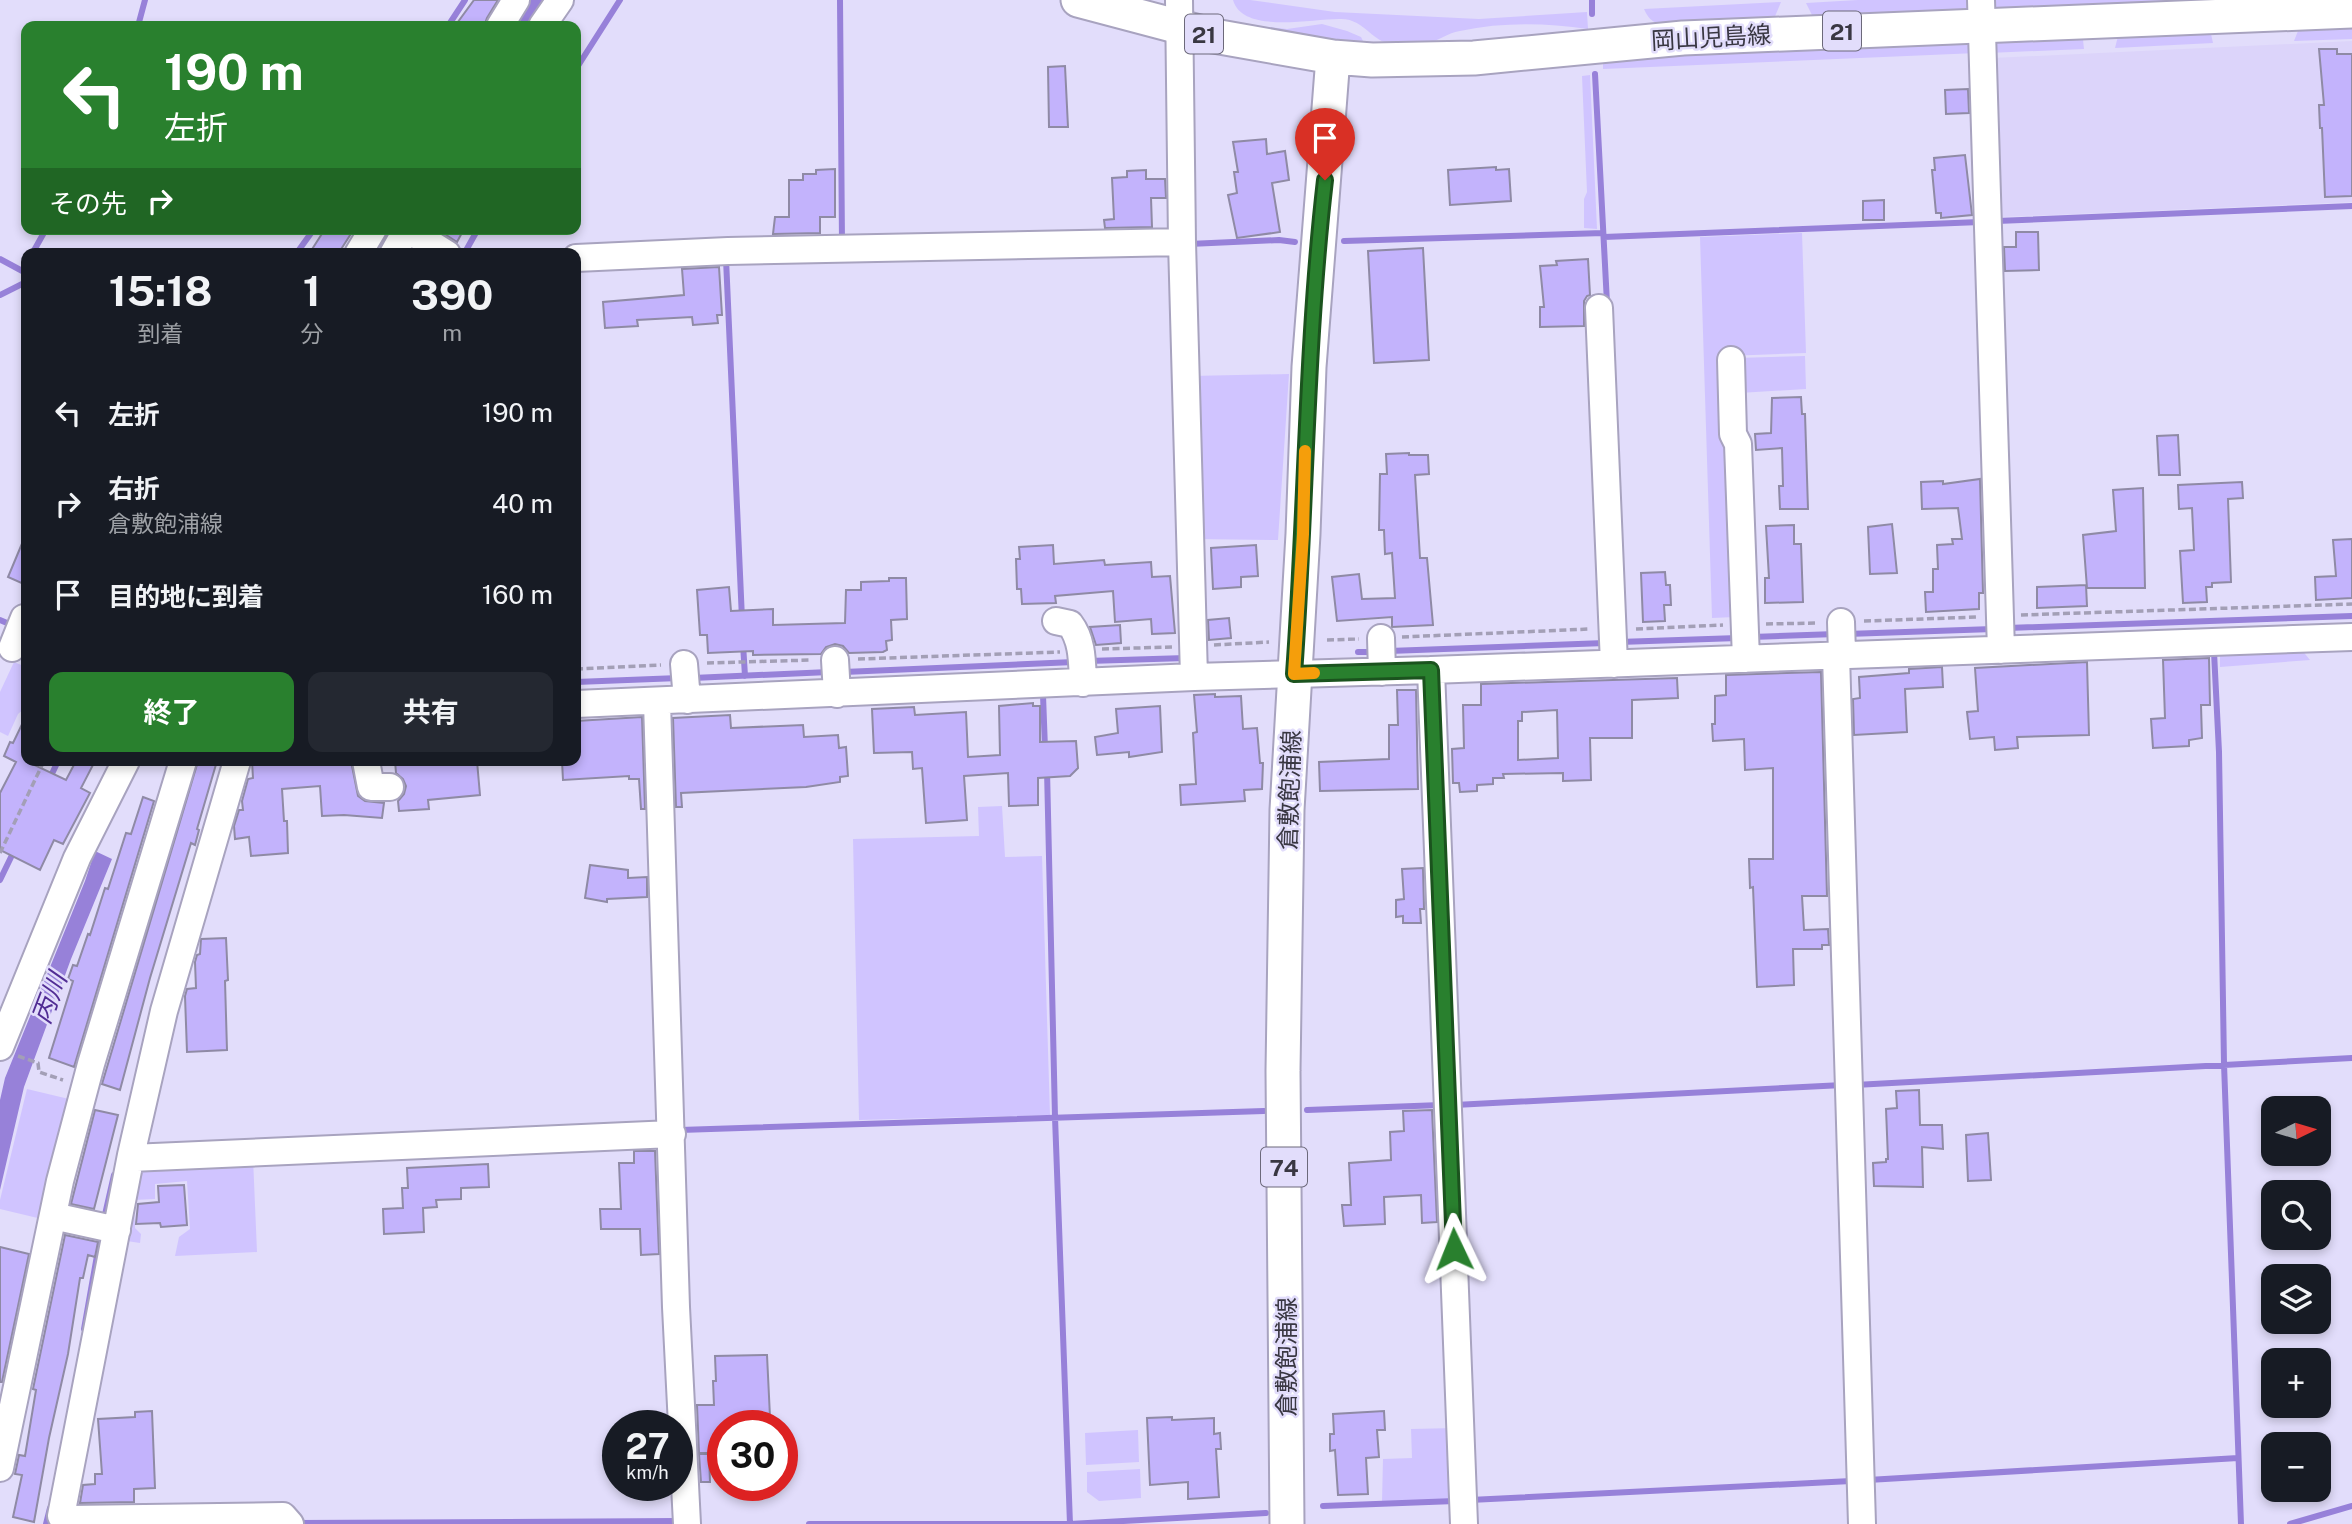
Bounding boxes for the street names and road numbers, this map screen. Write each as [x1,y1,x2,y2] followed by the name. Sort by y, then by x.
[1823,12,1861,50] road number: 21
[1185,14,1223,54] road number: 21
[1650,20,1772,54] street label: 岡山児島線
[1273,730,1305,850] street label: 倉敷飽浦線
[1261,1148,1307,1186] road number: 74
[1272,1297,1300,1417] street label: 倉敷飽浦線

